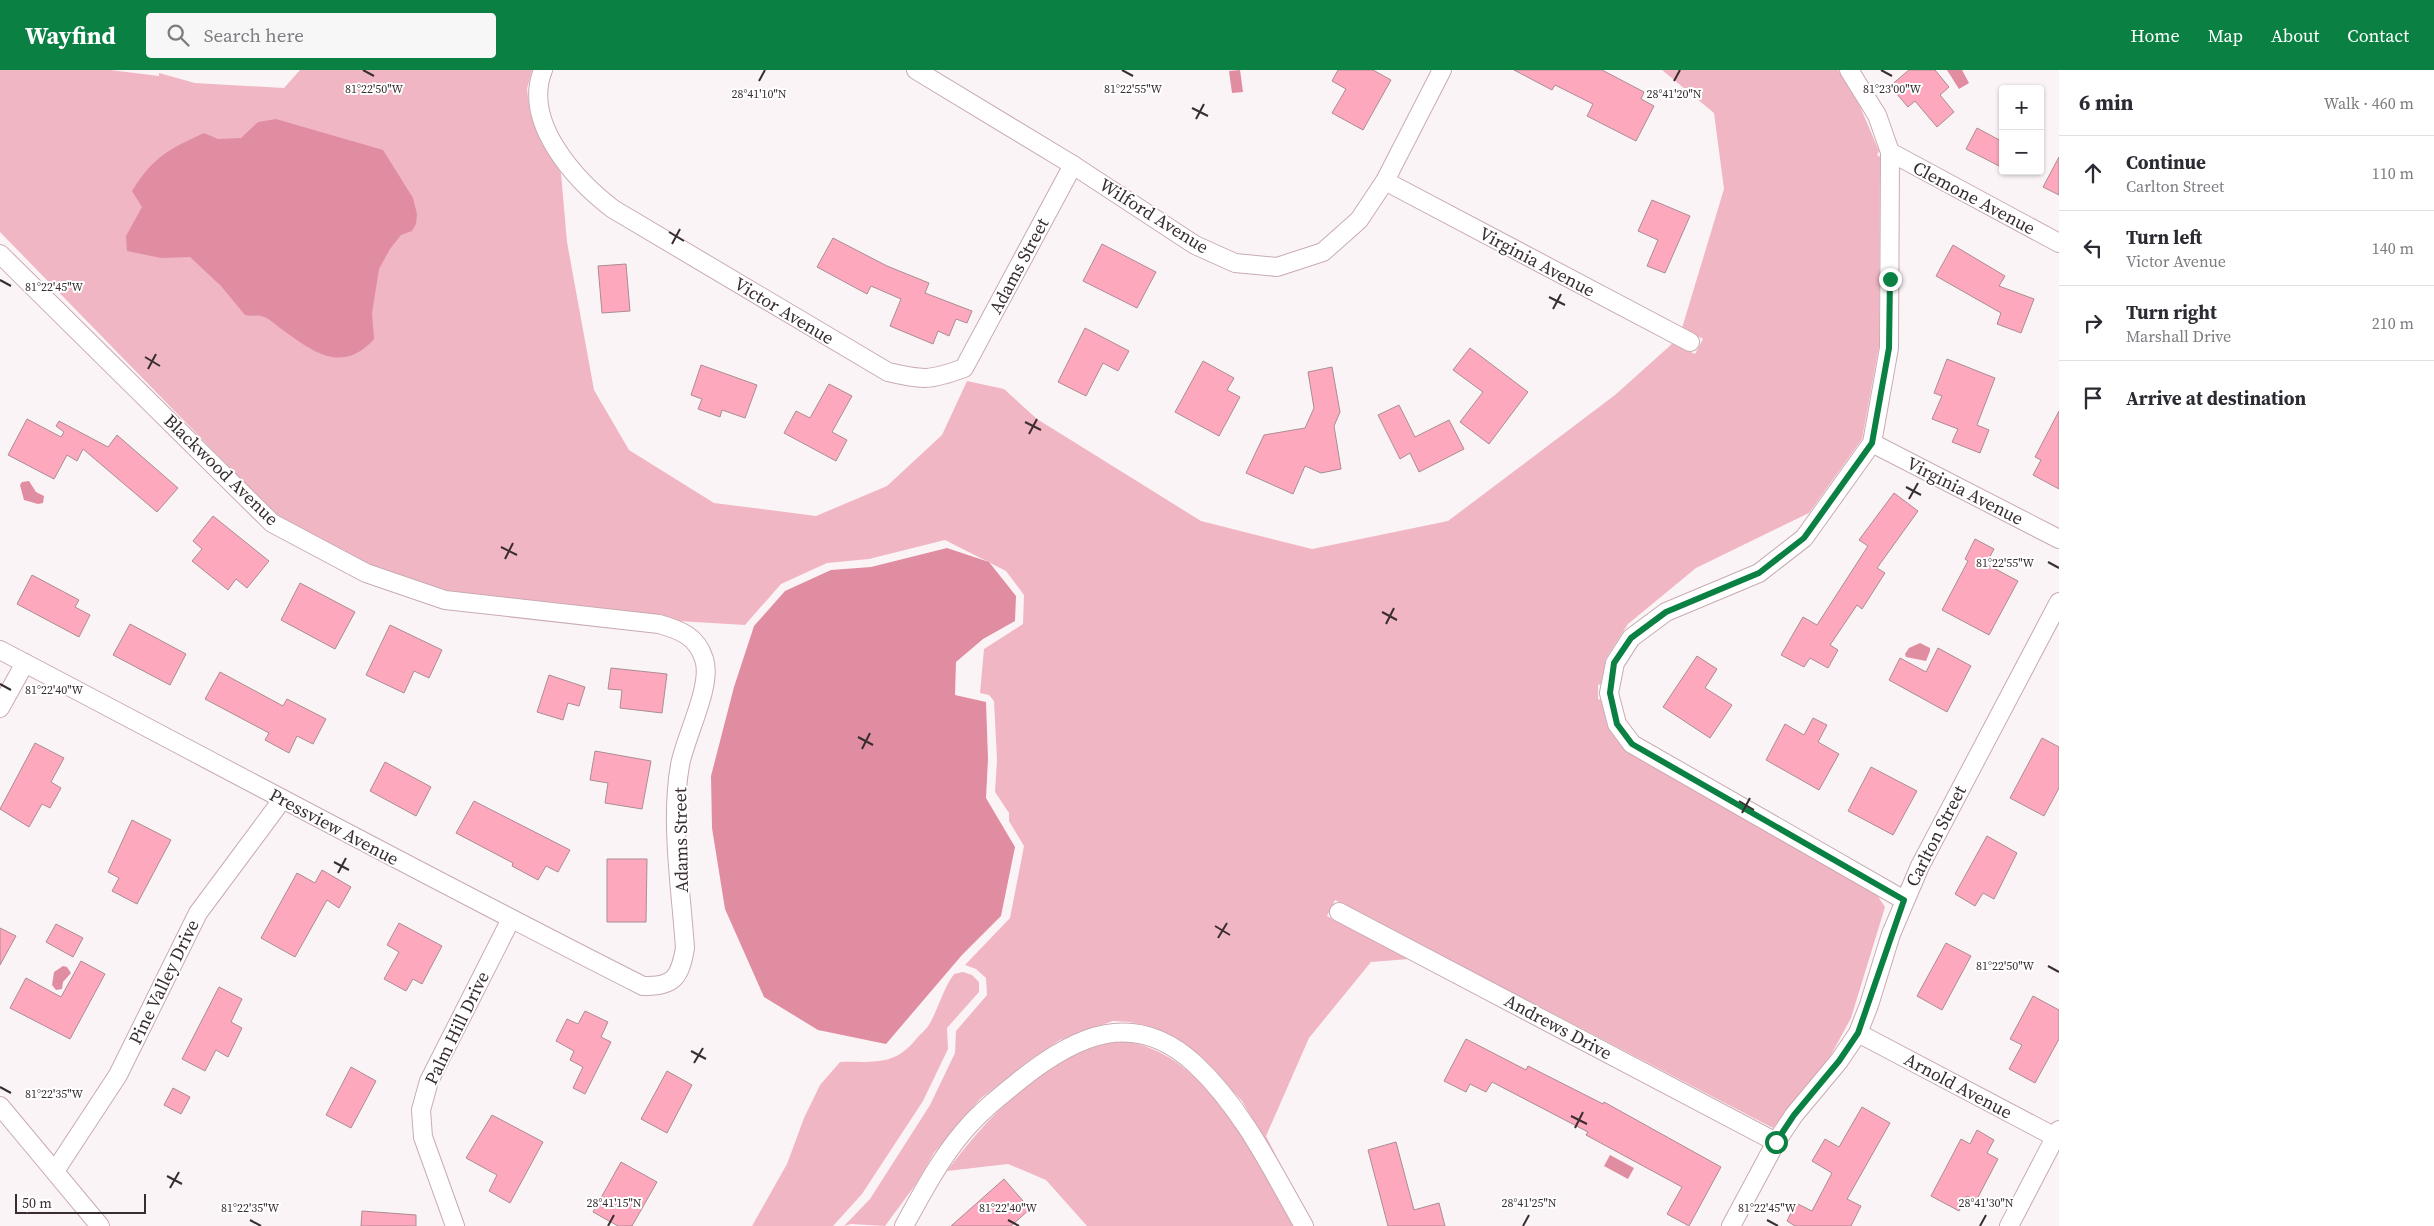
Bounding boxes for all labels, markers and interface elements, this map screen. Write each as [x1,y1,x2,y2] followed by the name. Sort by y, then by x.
[146,13,496,58] search box
[25,19,116,52] text: Wayfind
[164,21,192,49] icon: search
[204,22,304,48] text: Search here
[2131,23,2180,48] text: Home
[2208,23,2243,48] text: Map
[2271,23,2319,48] text: About
[2347,23,2409,48] text: Contact
[345,81,403,97] text: 81°22'50"W
[1104,81,1162,97] text: 81°22'55"W
[1863,81,1921,97] text: 81°23'00"W
[1999,85,2044,175] map controls
[1999,85,2044,130] button: +
[731,86,787,102] text: 28°41'10"N
[1646,86,1702,102] text: 28°41'20"N
[2079,88,2134,117] text: 6 min
[2324,92,2414,114] text: Walk · 460 m
[1999,130,2044,175] button: −
[2126,149,2206,175] text: Continue
[1909,155,2040,240] street label: Clemone Avenue
[2079,159,2107,187] icon: ahead
[2372,162,2414,184] text: 110 m
[1095,172,1214,259] street label: Wilford Avenue
[2126,175,2224,197] text: Carlton Street
[983,213,1054,318] street label: Adams Street
[1475,221,1600,303] street label: Virginia Avenue
[2126,224,2202,250] text: Turn left
[2079,234,2107,262] icon: left
[2372,237,2414,259] text: 140 m
[2126,250,2226,272] text: Victor Avenue
[1879,268,1902,291] route end
[730,271,839,350] street label: Victor Avenue
[25,279,83,295] text: 81°22'45"W
[2126,299,2217,325] text: Turn right
[2079,309,2107,337] icon: right
[2372,312,2414,334] text: 210 m
[2126,325,2231,347] text: Marshall Drive
[2079,384,2107,412] icon: arrive
[2126,385,2306,411] text: Arrive at destination
[159,408,284,531] street label: Blackwood Avenue
[1903,450,2028,531] street label: Virginia Avenue
[1976,555,2034,571] text: 81°22'55"W
[25,682,83,698] text: 81°22'40"W
[1899,781,1972,891] street label: Carlton Street
[265,782,403,871] street label: Pressview Avenue
[667,787,694,893] street label: Adams Street
[122,915,205,1049] street label: Pine Valley Drive
[1976,958,2034,974] text: 81°22'50"W
[418,967,495,1089] street label: Palm Hill Drive
[1500,988,1616,1065] street label: Andrews Drive
[1900,1047,2017,1125] street label: Arnold Avenue
[25,1086,83,1102] text: 81°22'35"W
[1765,1131,1788,1154] route start
[15,1191,146,1214] scale bar
[22,1193,52,1213] text: 50 m
[586,1195,642,1211] text: 28°41'15"N
[1501,1195,1557,1211] text: 28°41'25"N
[1958,1195,2014,1211] text: 28°41'30"N
[221,1200,279,1216] text: 81°22'35"W
[979,1200,1037,1216] text: 81°22'40"W
[1738,1200,1796,1216] text: 81°22'45"W

